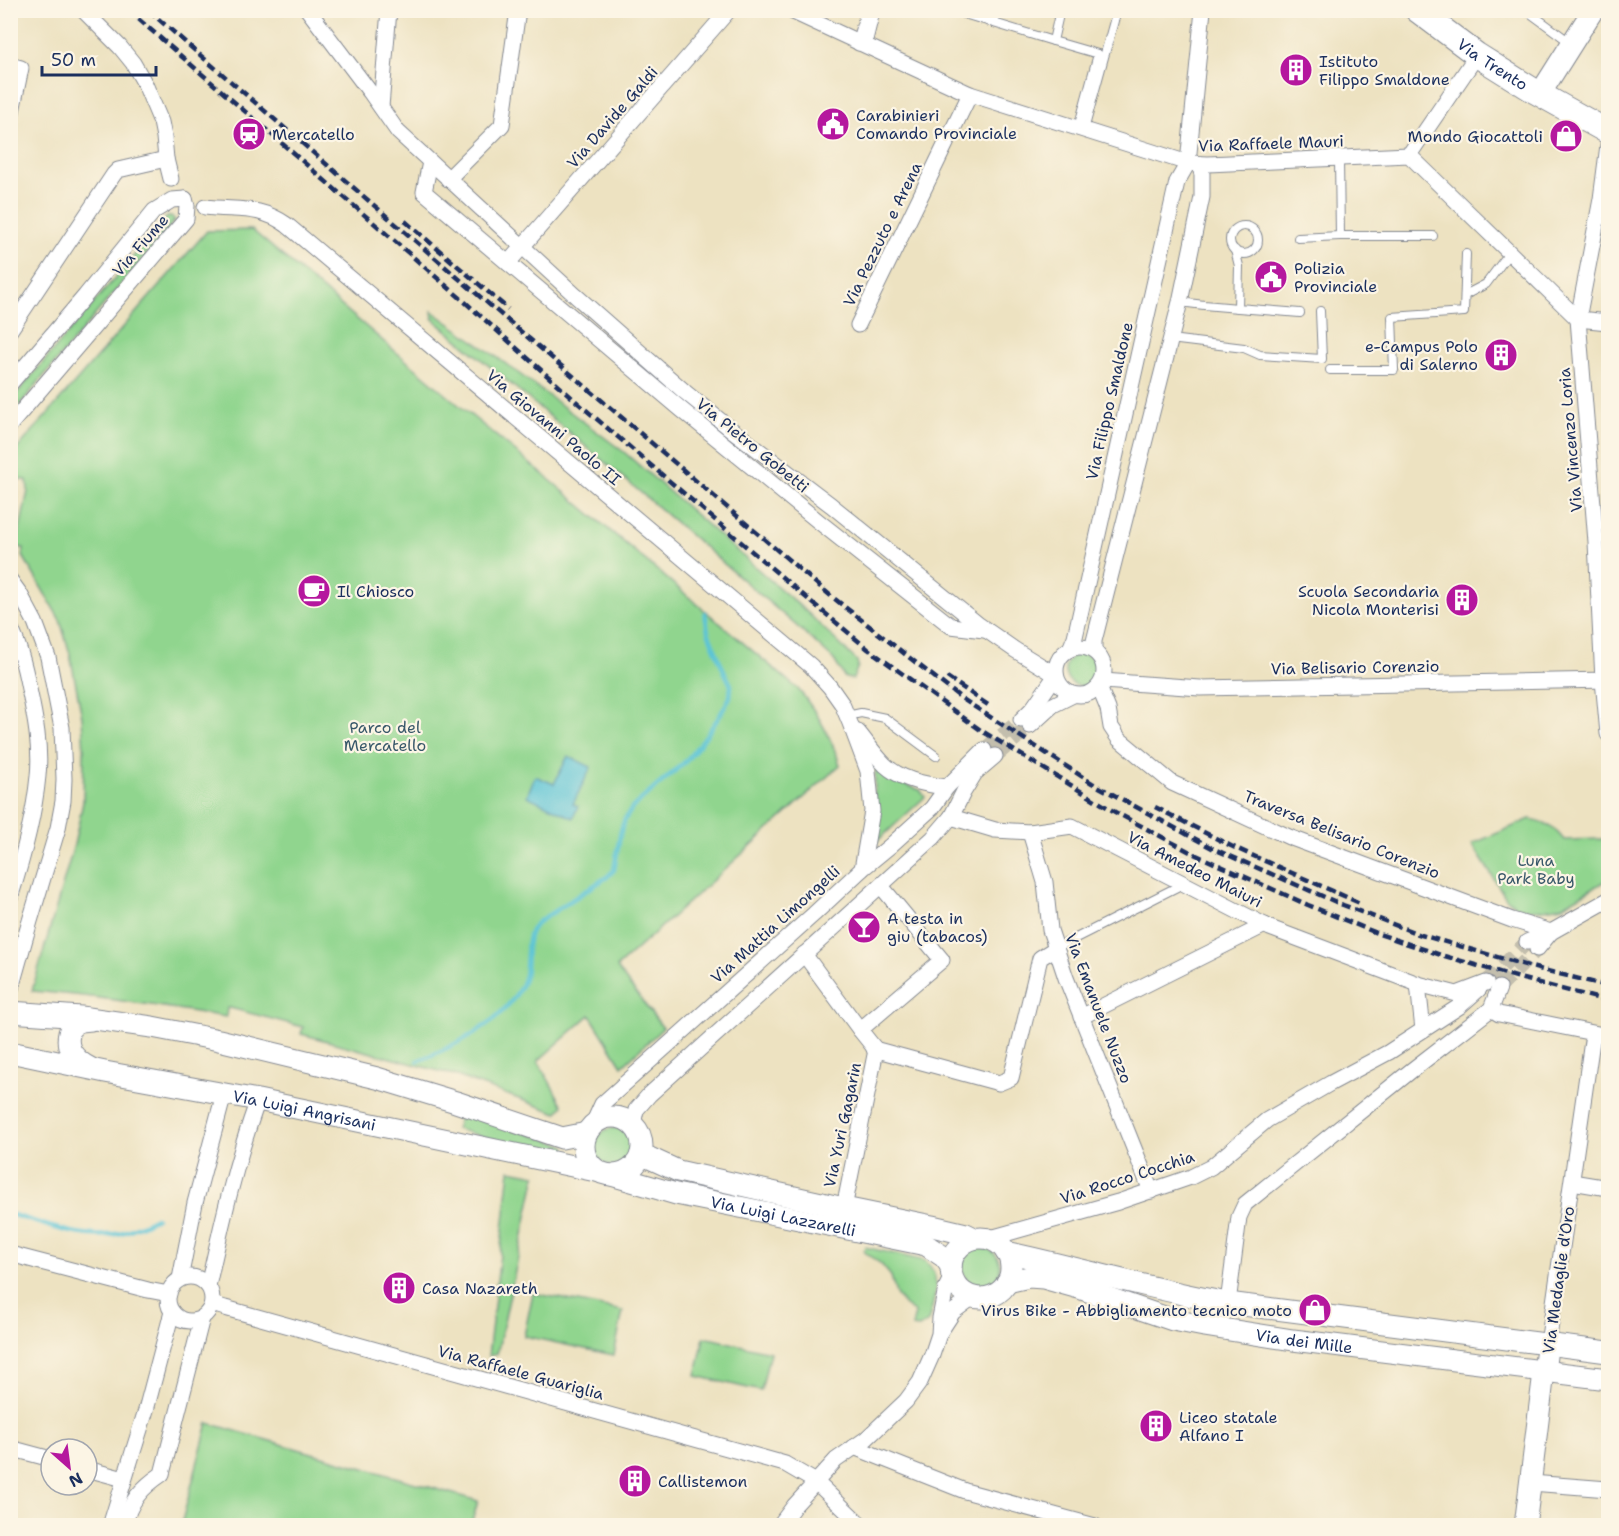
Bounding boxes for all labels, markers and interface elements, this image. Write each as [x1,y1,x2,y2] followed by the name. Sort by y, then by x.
[1453,34,1532,95] street label: Via Trento
[42,39,156,77] scale bar
[51,48,96,72] text: 50 m
[1319,51,1450,90] place label: Istituto Filippo Smaldone
[1278,52,1314,88] building icon: Istituto Filippo Smaldone
[562,62,662,173] street label: Via Davide Galdi
[856,105,1017,144] place label: Carabinieri Comando Provinciale
[815,106,851,142] public building icon: Carabinieri Comando Provinciale
[231,116,267,152] station icon: Mercatello
[1548,118,1584,154] shop icon: Mondo Giocattoli
[272,124,355,145] place label: Mercatello
[1408,126,1543,147] place label: Mondo Giocattoli
[1198,130,1344,157] street label: Via Raffaele Mauri
[838,158,927,310] street label: Via Pezzuto e Arena
[108,210,173,281] street label: Via Fiume
[1294,258,1377,297] place label: Polizia Provinciale
[1253,259,1289,295] public building icon: Polizia Provinciale
[1081,320,1138,482] street label: Via Filippo Smaldone
[1365,336,1478,375] place label: e-Campus Polo di Salerno
[1483,337,1519,373] building icon: e-Campus Polo di Salerno
[482,365,626,490] street label: Via Giovanni Paolo II
[1554,367,1587,513] street label: Via Vincenzo Loria
[692,393,813,497] street label: Via Pietro Gobetti
[296,573,332,609] cafe icon: Il Chiosco
[337,581,414,602] place label: Il Chiosco
[1298,581,1439,620] place label: Scuola Secondaria Nicola Monterisi
[1444,582,1480,618] building icon: Scuola Secondaria Nicola Monterisi
[1270,656,1440,679] street label: Via Belisario Corenzio
[344,717,426,756] park label: Parco del Mercatello
[1241,785,1443,883] street label: Traversa Belisario Corenzio
[1124,826,1266,913] street label: Via Amedeo Maiuri
[1497,850,1575,889] park label: Luna Park Baby
[706,861,844,988] street label: Via Mattia Limongelli
[887,908,987,947] place label: A testa in giu (tabacos)
[846,909,882,945] bar icon: A testa in giu (tabacos)
[1060,930,1137,1086] street label: Via Emanuele Nuzzo
[819,1060,866,1190] street label: Via Yuri Gagarin
[231,1086,378,1135] street label: Via Luigi Angrisani
[1057,1146,1197,1209] street label: Via Rocco Cocchia
[708,1191,858,1241] street label: Via Luigi Lazzarelli
[1538,1205,1579,1355] street label: Via Medaglie d'Oro
[381,1270,417,1306] building icon: Casa Nazareth
[422,1278,538,1299] place label: Casa Nazareth
[1297,1292,1333,1328] shop icon: Virus Bike - Abbigliamento tecnico moto
[981,1300,1292,1321] place label: Virus Bike - Abbigliamento tecnico moto
[1254,1324,1354,1358] street label: Via dei Mille
[436,1340,606,1405] street label: Via Raffaele Guariglia
[1179,1407,1278,1446] place label: Liceo statale Alfano I
[1138,1408,1174,1444] building icon: Liceo statale Alfano I
[39,1437,99,1497] north arrow
[617,1463,653,1499] building icon: Callistemon
[65,1468,86,1492] text: N
[658,1471,748,1492] place label: Callistemon

